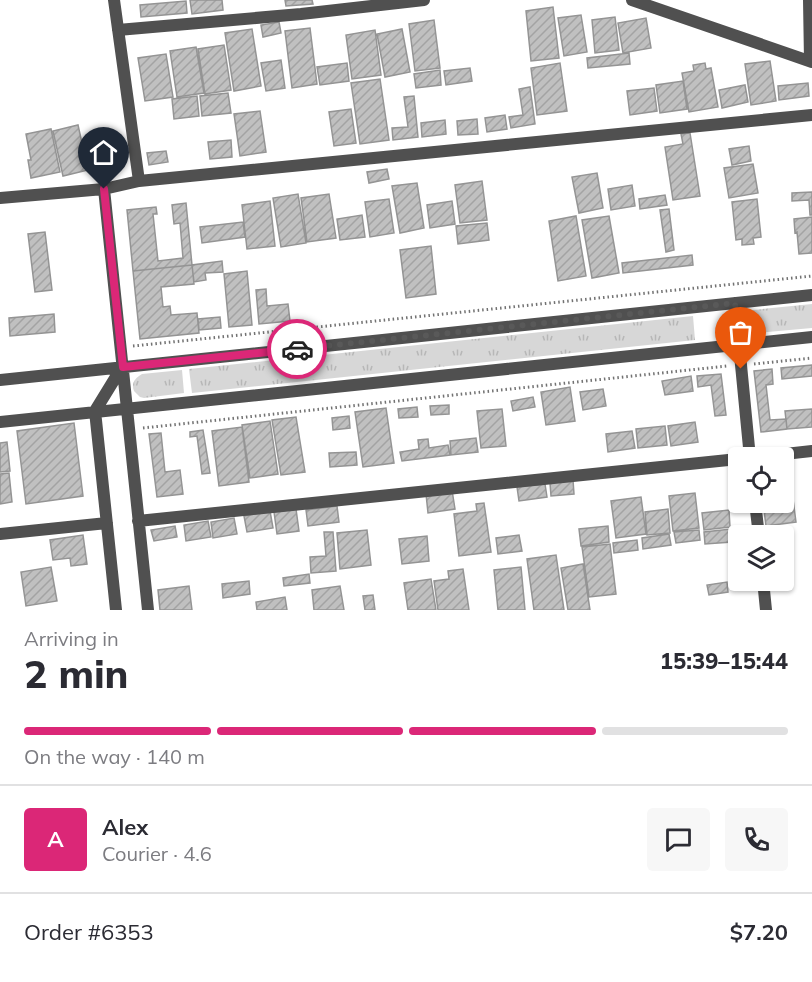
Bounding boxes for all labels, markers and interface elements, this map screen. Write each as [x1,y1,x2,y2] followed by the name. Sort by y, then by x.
[78,127,129,189] pin
[87,136,120,169] icon: home
[715,307,766,369] pin
[724,316,757,349] icon: bag
[267,319,327,379] courier
[281,333,314,366] icon: car
[728,447,794,591] map controls
[728,447,794,513] button: locate
[728,525,794,591] button: layers
[24,626,119,651] text: Arriving in
[660,647,788,675] text: 15:39–15:44
[24,649,129,698] text: 2 min
[24,744,205,769] text: On the way · 140 m
[647,808,710,871] button: chat
[725,808,788,871] button: phone
[102,813,148,841] text: Alex
[47,825,64,853] text: A
[102,841,212,866] text: Courier · 4.6
[24,918,154,946] text: Order #6353
[730,918,788,946] text: $7.20

